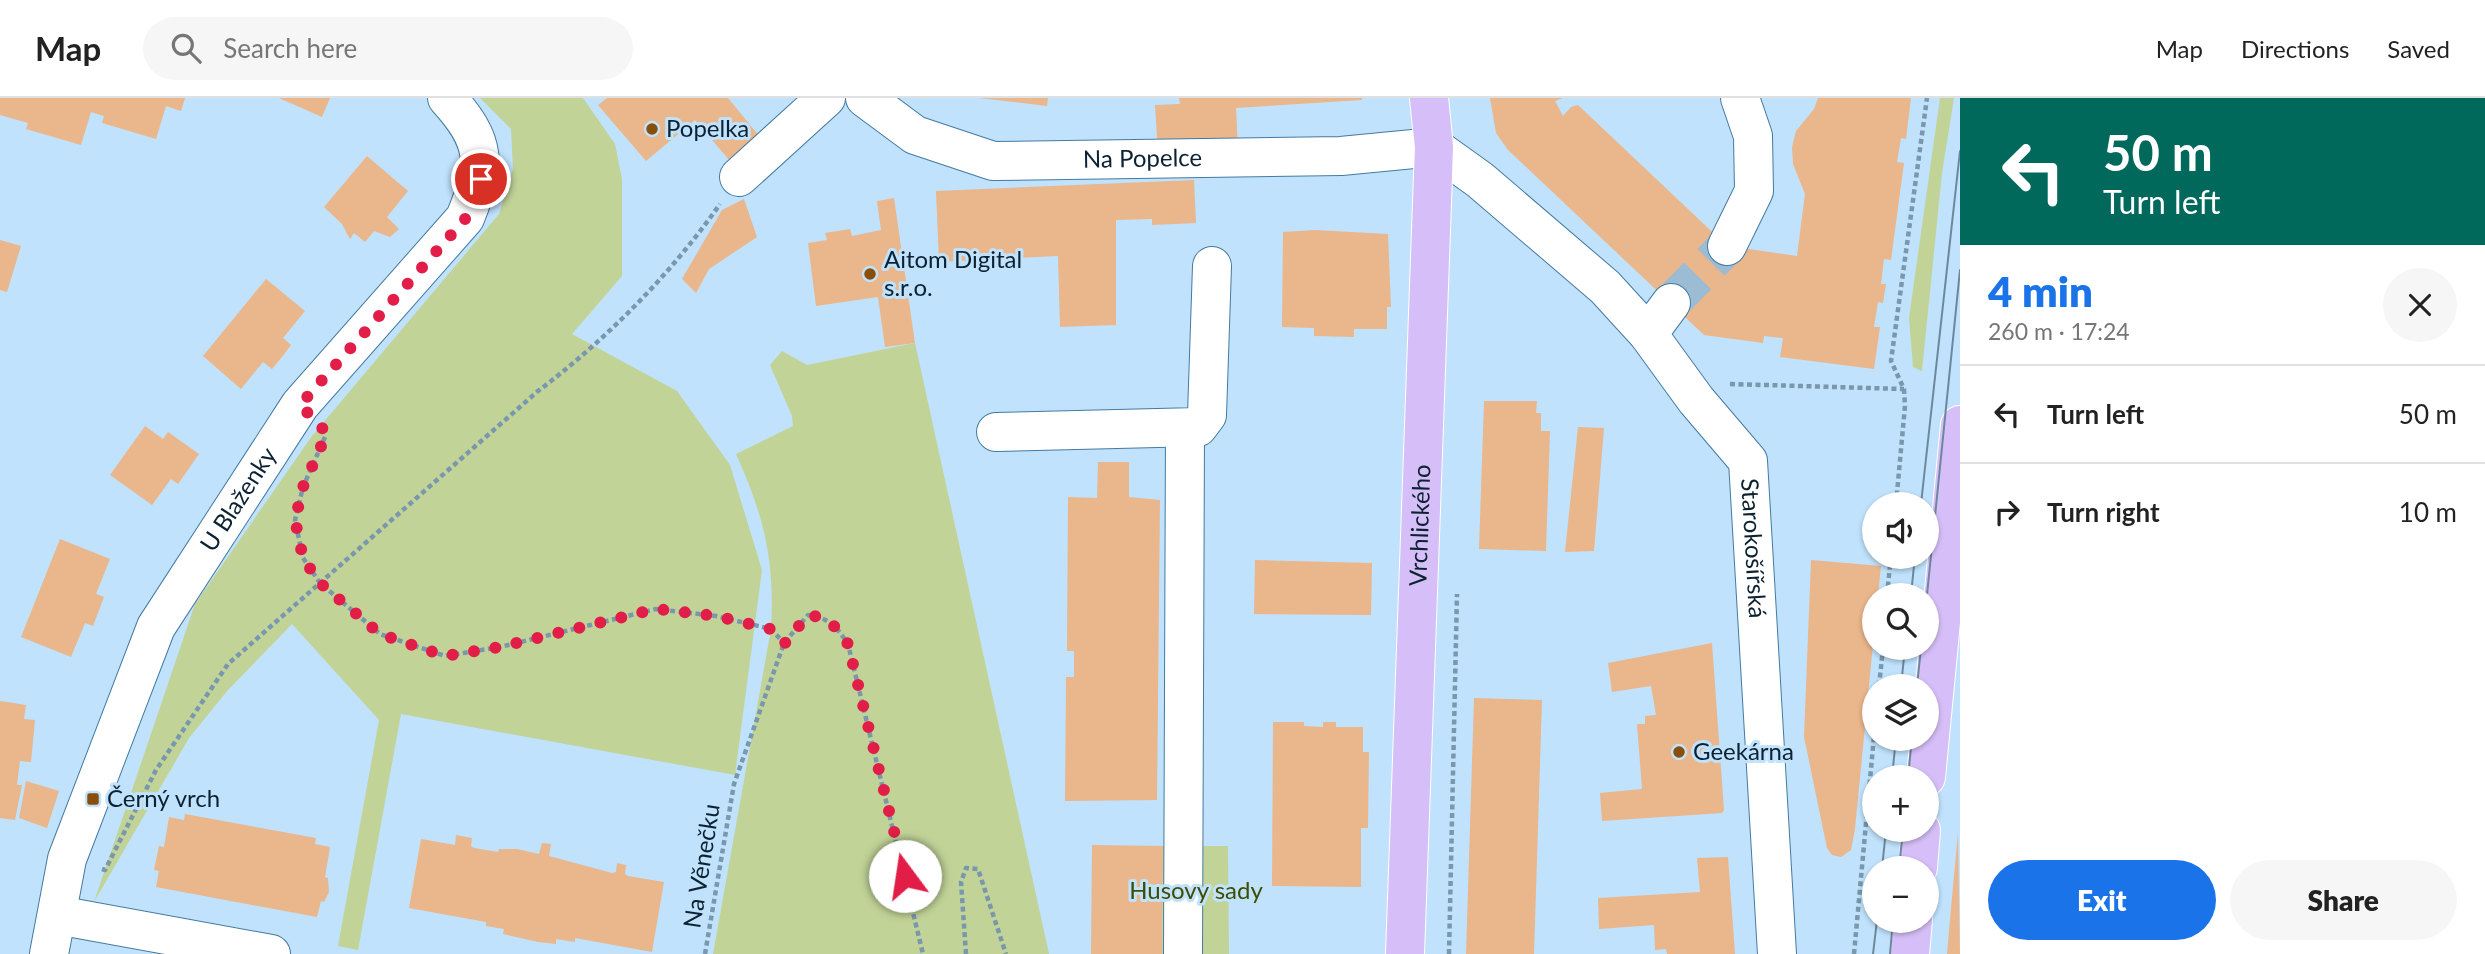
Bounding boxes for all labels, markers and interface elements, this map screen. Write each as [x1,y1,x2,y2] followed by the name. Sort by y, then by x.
[143,17,633,80] search box
[35,28,101,68] text: Map
[167,29,205,67] icon: search
[223,32,357,64] text: Search here
[2156,34,2203,63] text: Map
[2241,34,2349,63] text: Directions
[2387,34,2450,63] text: Saved
[666,113,749,142] place label: Popelka
[644,121,660,137] marker: Popelka
[2103,123,2213,181] text: 50 m
[1988,126,2079,217] icon: left
[1083,142,1202,173] street label: Na Popelce
[451,149,511,209] pin
[462,160,500,198] icon: arrive
[2103,182,2220,221] text: Turn left
[884,244,1022,301] place label: Aitom Digital s.r.o.
[862,266,878,282] marker: Aitom Digital s.r.o.
[1988,266,2093,316] text: 4 min
[2383,268,2457,342] button: close
[1988,317,2130,345] text: 260 m · 17:24
[1988,395,2026,433] icon: left
[2047,398,2144,430] text: Turn left
[2399,398,2457,430] text: 50 m
[193,441,282,556] street label: U Blaženky
[1402,464,1436,587] street label: Vrchlického
[1736,477,1773,619] street label: Starokošířská
[1862,492,1939,933] map controls
[1862,492,1939,569] button: sound
[1988,493,2026,531] icon: right
[2047,496,2160,528] text: Turn right
[2399,496,2457,528] text: 10 m
[1862,583,1939,660] button: search
[1862,674,1939,751] button: layers
[1693,736,1794,765] place label: Geekárna
[1671,744,1687,760] marker: Geekárna
[1862,765,1939,842] button: +
[107,783,220,812] place label: Černý vrch
[85,791,101,807] marker: Černý vrch
[676,801,725,930] street label: Na Věnečku
[868,839,942,913] position arrow
[1862,856,1939,933] button: −
[1988,860,2216,940] button: Exit
[2230,860,2457,940] button: Share
[1129,875,1263,904] park label: Husovy sady

